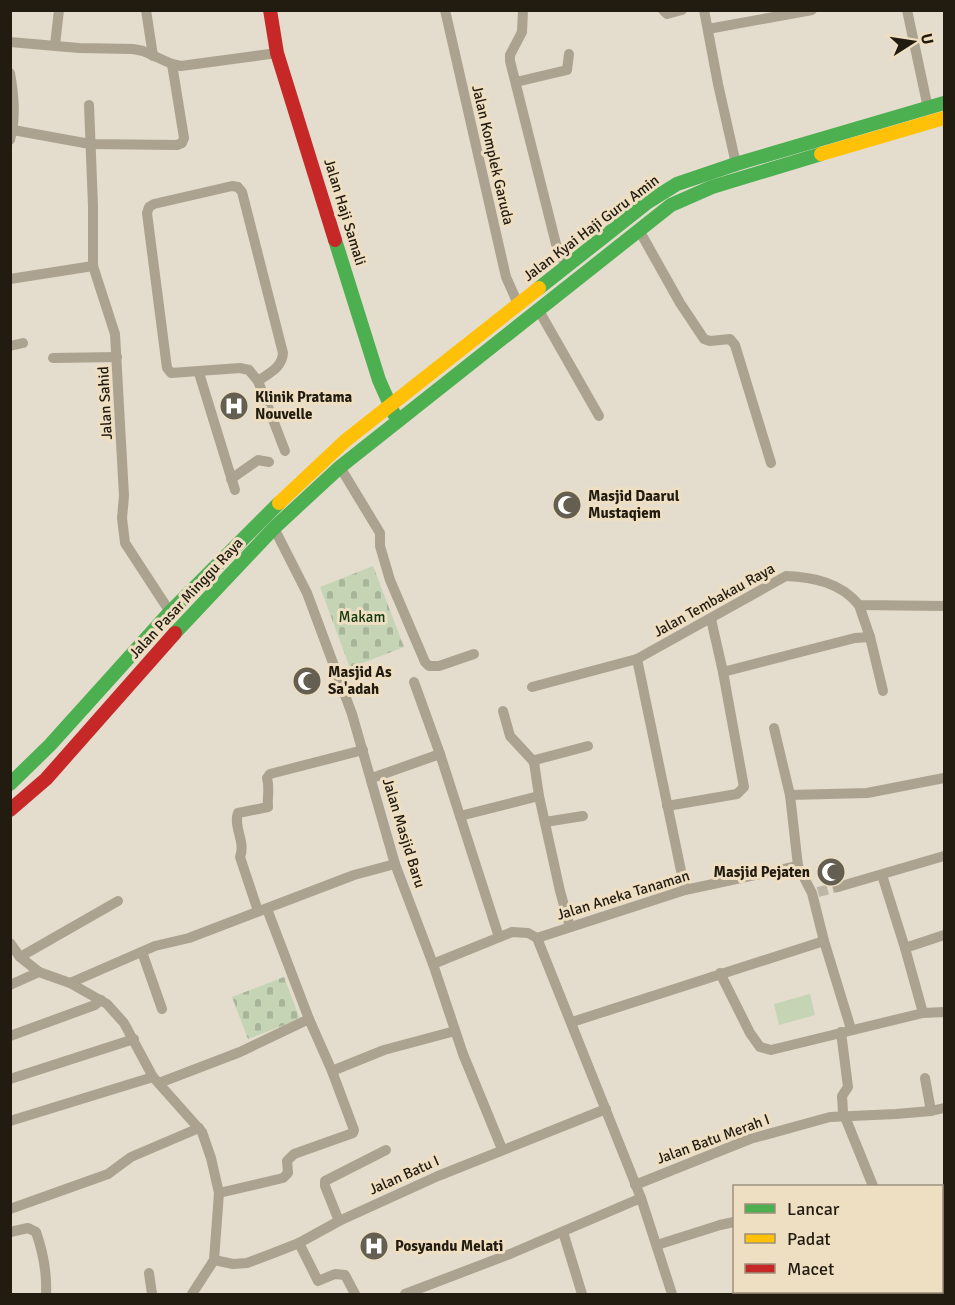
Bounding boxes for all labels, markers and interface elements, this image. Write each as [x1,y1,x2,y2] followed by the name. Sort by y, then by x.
[883,12,943,72] north arrow
[916,32,938,46] text: U
[468,83,518,227] street label: Jalan Komplek Garuda
[320,156,370,268] street label: Jalan Haji Samali
[519,171,663,285] street label: Jalan Kyai Haji Guru Amin
[94,366,116,440] street label: Jalan Sahid
[255,388,353,423] place label: Klinik Pratama Nouvelle
[218,390,250,422] hospital icon: Klinik Pratama Nouvelle
[588,487,680,522] place label: Masjid Daarul Mustaqiem
[551,489,583,521] mosque icon: Masjid Daarul Mustaqiem
[125,534,247,662] street label: Jalan Pasar Minggu Raya
[650,559,778,641] street label: Jalan Tembakau Raya
[339,608,385,626] park label: Makam
[328,663,392,698] place label: Masjid As Sa'adah
[291,665,323,697] mosque icon: Masjid As Sa'adah
[379,776,429,890] street label: Jalan Masjid Baru
[815,856,847,888] mosque icon: Masjid Pejaten
[713,863,810,881] place label: Masjid Pejaten
[554,866,692,924] street label: Jalan Aneka Tanaman
[654,1110,772,1168] street label: Jalan Batu Merah I
[366,1151,442,1199] street label: Jalan Batu I
[733,1185,943,1293] legend
[787,1198,840,1220] text: Lancar
[787,1228,831,1250] text: Padat
[358,1230,390,1262] hospital icon: Posyandu Melati
[395,1237,503,1255] place label: Posyandu Melati
[787,1258,834,1280] text: Macet

